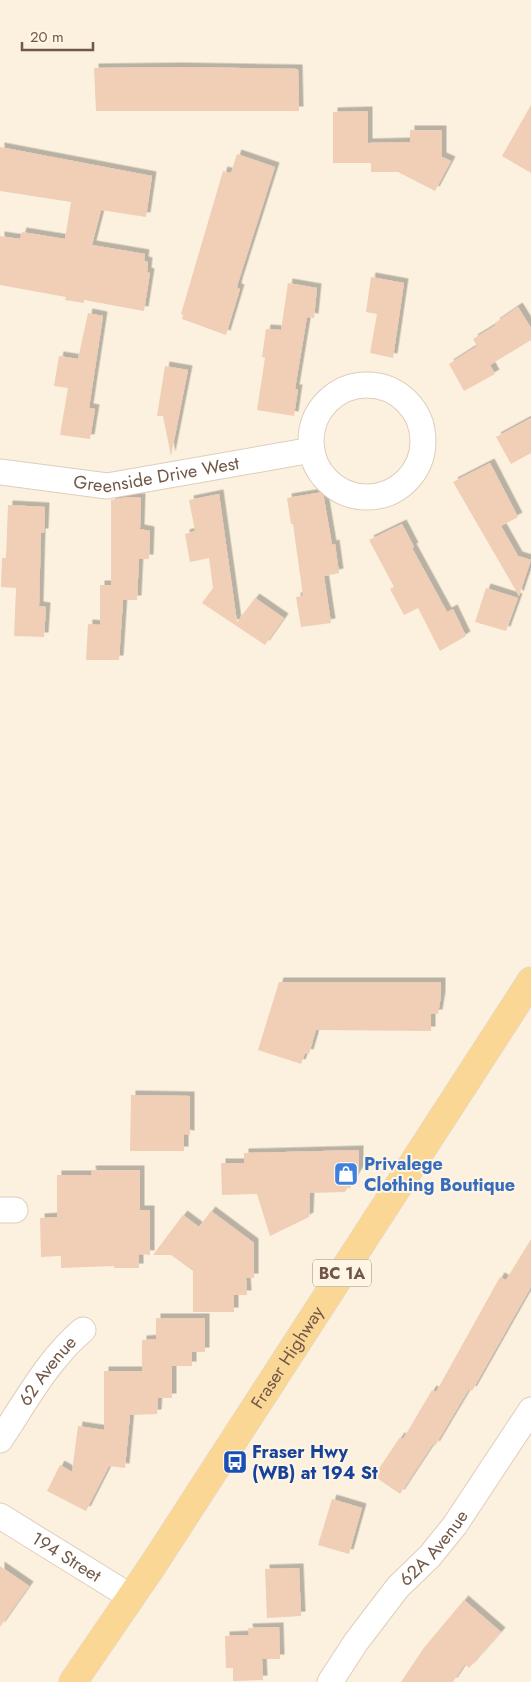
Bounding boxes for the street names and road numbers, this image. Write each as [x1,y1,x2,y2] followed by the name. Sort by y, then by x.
[72,450,242,500] street label: Greenside Drive West
[313,1260,371,1286] road number: BC 1A
[244,1301,330,1414] street label: Fraser Highway
[12,1330,82,1411] street label: 62 Avenue
[393,1505,475,1592] street label: 62A Avenue
[27,1526,107,1589] street label: 194 Street

